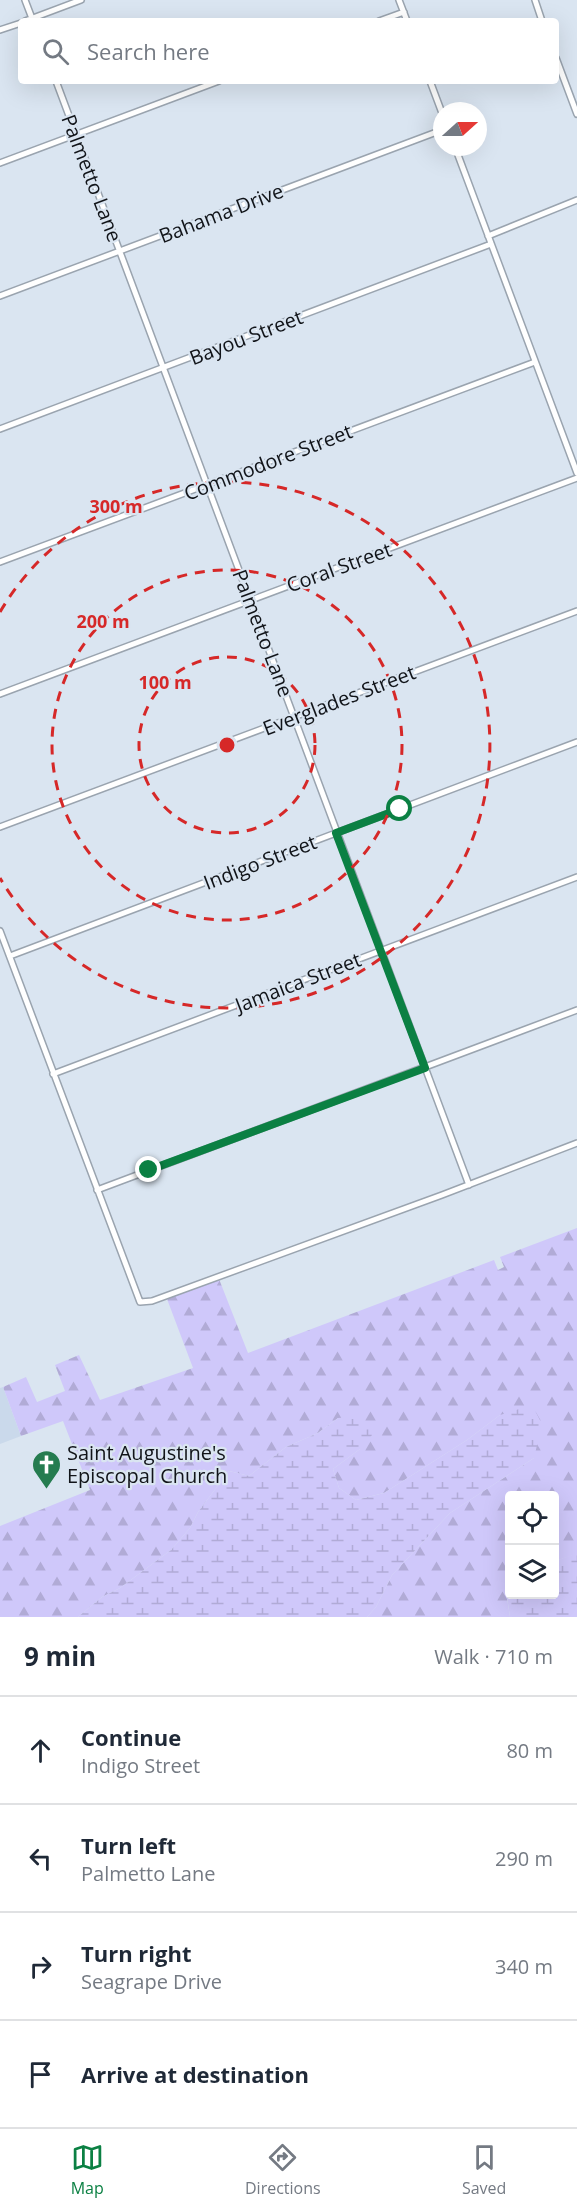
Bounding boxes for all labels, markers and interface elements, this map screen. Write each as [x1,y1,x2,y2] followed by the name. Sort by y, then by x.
[18,18,559,84] search box
[39,35,72,68] icon: search
[87,36,210,66] text: Search here
[433,102,487,156] north arrow
[55,110,129,246] street label: Palmetto Lane
[155,177,287,249] street label: Bahama Drive
[185,303,307,371] street label: Bayou Street
[180,417,356,507] street label: Commodore Street
[89,494,143,518] text: 300 m
[283,535,395,599] street label: Coral Street
[226,565,300,701] street label: Palmetto Lane
[76,609,130,633] text: 200 m
[259,658,419,742] street label: Everglades Street
[138,670,192,694] text: 100 m
[217,735,237,755] centre of rings
[386,795,412,821] route start
[200,828,320,896] street label: Indigo Street
[229,946,365,1019] street label: Jamaica Street
[135,1156,161,1182] route end
[67,1439,227,1489] place label: Saint Augustine's Episcopal Church
[30,1448,62,1490] church icon: Saint Augustine's Episcopal Church
[505,1491,559,1599] map controls
[505,1491,559,1545] button: locate
[505,1545,559,1599] button: layers
[24,1638,96,1674] text: 9 min
[434,1643,553,1670] text: Walk · 710 m
[81,1722,181,1752] text: Continue
[24,1734,57,1767] icon: ahead
[506,1737,553,1764] text: 80 m
[81,1752,200,1779] text: Indigo Street
[81,1830,176,1860] text: Turn left
[24,1842,57,1875] icon: left
[495,1845,553,1872] text: 290 m
[81,1860,215,1887] text: Palmetto Lane
[81,1938,192,1968] text: Turn right
[24,1950,57,1983] icon: right
[495,1953,553,1980] text: 340 m
[81,1968,222,1995] text: Seagrape Drive
[24,2058,57,2091] icon: arrive
[81,2059,309,2089] text: Arrive at destination
[71,2141,104,2199] tab: Map
[245,2141,321,2199] tab: Directions
[462,2141,506,2199] tab: Saved

